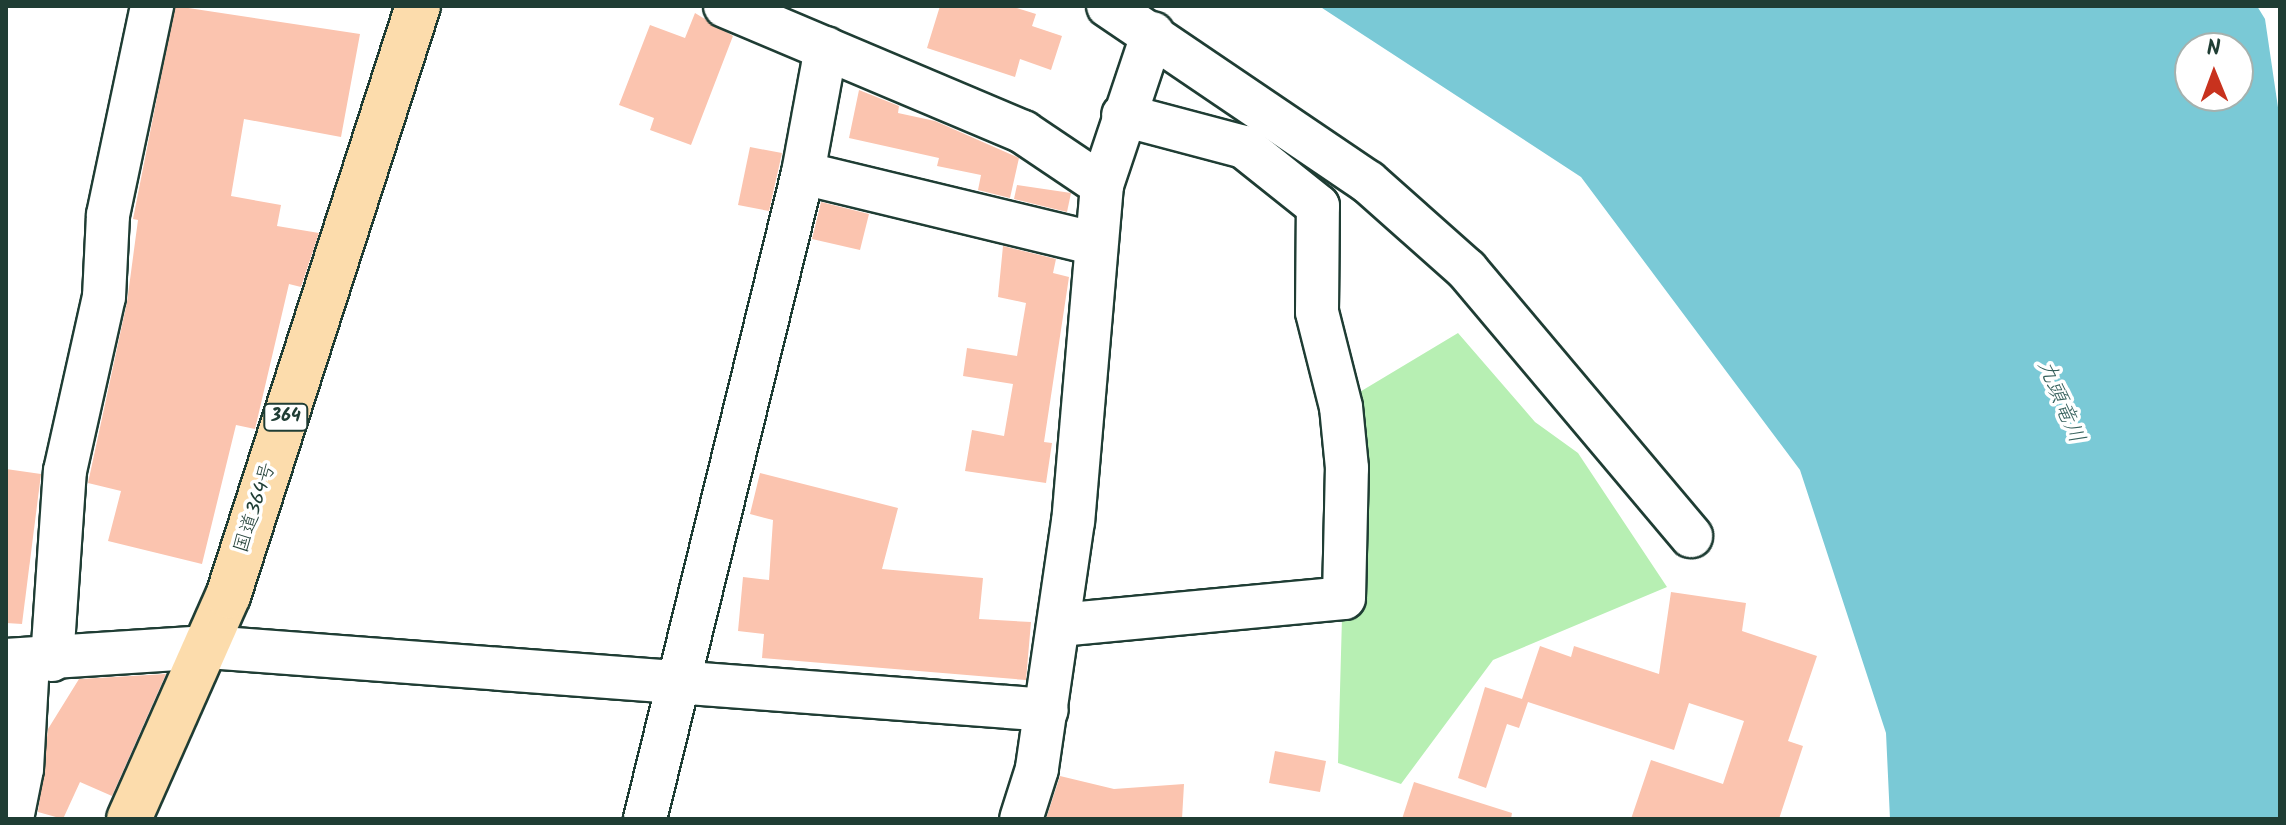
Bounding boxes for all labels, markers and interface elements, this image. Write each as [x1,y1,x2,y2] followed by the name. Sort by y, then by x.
[2174,32,2254,112] north arrow
[2206,32,2221,67] text: N
[2031,356,2089,448] water label: 九頭竜川
[262,403,310,431] road number: 364
[230,460,282,556] street label: 国道364号

